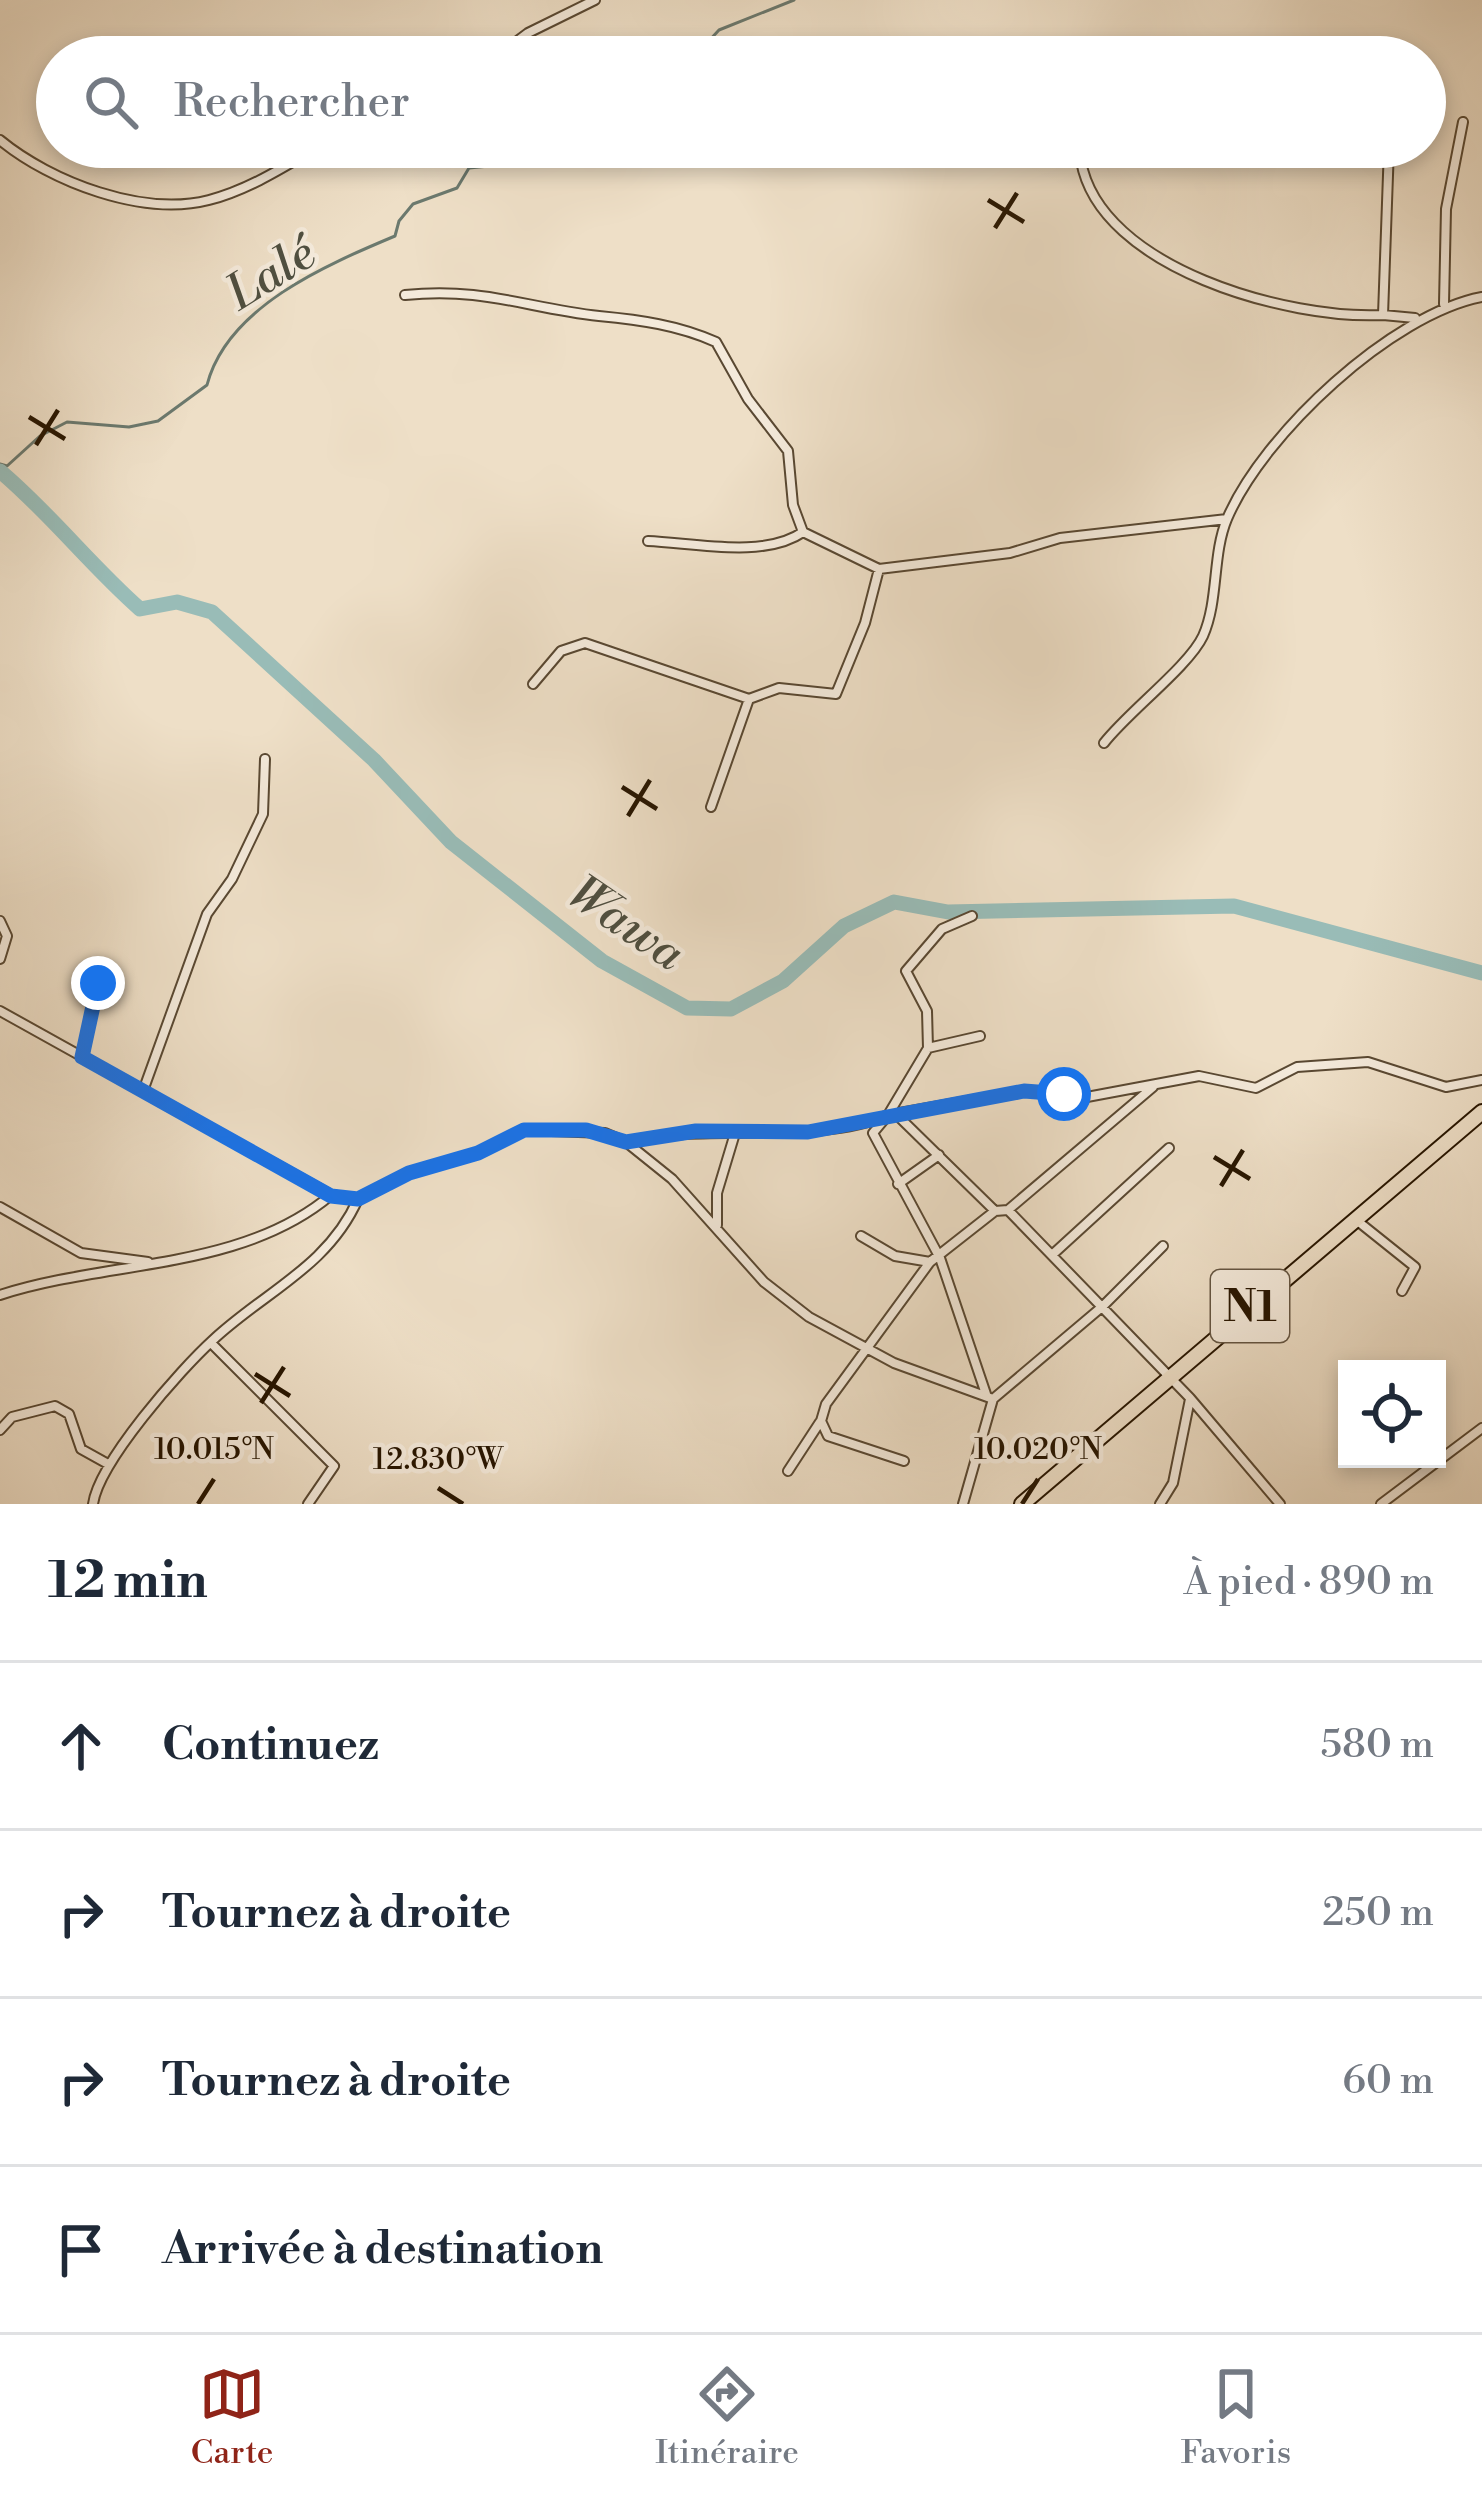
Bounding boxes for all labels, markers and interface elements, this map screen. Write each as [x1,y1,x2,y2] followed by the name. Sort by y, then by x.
[36,36,1446,168] search box
[78,69,144,135] icon: search
[174,74,410,131] text: Rechercher
[214,222,330,326] water label: Lalé
[556,864,695,985] water label: Wawa
[71,956,125,1010] route end
[1037,1067,1091,1121] route start
[1211,1270,1289,1342] road number: N1
[1338,1360,1446,1468] map controls
[1338,1360,1446,1468] button: locate
[154,1431,274,1469] text: 10.015°N
[974,1431,1102,1469] text: 10.020°N
[373,1441,504,1479] text: 12.830°W
[48,1550,208,1614] text: 12 min
[1184,1558,1434,1607] text: À pied · 890 m
[48,1713,114,1779] icon: ahead
[162,1717,379,1774] text: Continuez
[1321,1721,1434,1770] text: 580 m
[48,1881,114,1947] icon: right
[162,1885,511,1942] text: Tournez à droite
[1322,1889,1434,1938] text: 250 m
[48,2049,114,2115] icon: right
[162,2053,511,2110] text: Tournez à droite
[1342,2057,1434,2106] text: 60 m
[48,2217,114,2283] icon: arrive
[162,2221,603,2278] text: Arrivée à destination
[191,2361,273,2474] tab: Carte
[655,2361,799,2474] tab: Itinéraire
[1181,2361,1291,2474] tab: Favoris

